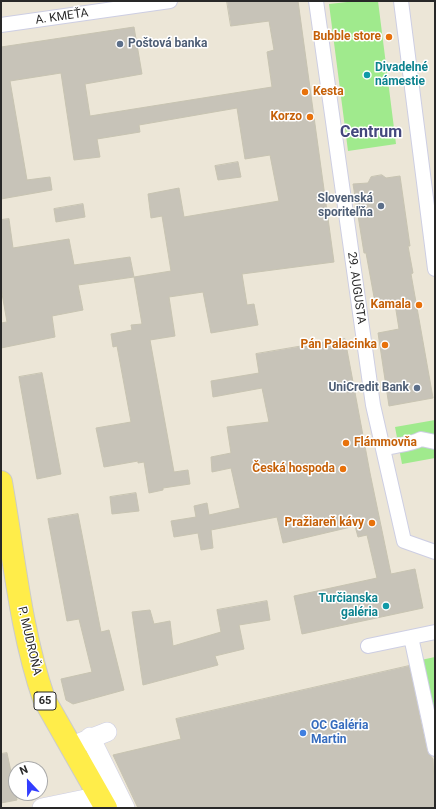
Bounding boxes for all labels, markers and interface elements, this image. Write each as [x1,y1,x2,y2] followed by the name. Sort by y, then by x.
[35,6,89,28] street label: A. KMEŤA
[313,30,381,44] place label: Bubble store
[384,32,394,42] marker: Bubble store
[128,37,207,51] place label: Poštová banka
[115,39,125,49] marker: Poštová banka
[375,61,428,89] place label: Divadelné námestie
[362,70,372,80] marker: Divadelné námestie
[313,85,344,99] place label: Kesta
[300,87,310,97] marker: Kesta
[271,110,302,124] place label: Korzo
[305,112,315,122] marker: Korzo
[340,123,402,143] district label: Centrum
[318,192,373,220] place label: Slovenská sporiteľňa
[376,201,386,211] marker: Slovenská sporiteľňa
[344,251,368,325] street label: 29. AUGUSTA
[371,298,411,312] place label: Kamala
[414,300,424,310] marker: Kamala
[301,338,377,352] place label: Pán Palacinka
[380,340,390,350] marker: Pán Palacinka
[328,381,409,395] place label: UniCredit Bank
[412,383,422,393] marker: UniCredit Bank
[354,436,417,450] place label: Flámmovňa
[341,438,351,448] marker: Flámmovňa
[252,462,335,476] place label: Česká hospoda
[338,464,348,474] marker: Česká hospoda
[285,516,364,530] place label: Pražiareň kávy
[367,518,377,528] marker: Pražiareň kávy
[318,592,378,620] place label: Turčianska galéria
[381,601,391,611] marker: Turčianska galéria
[14,605,44,677] street label: P. MUDROŇA
[34,692,56,710] road number: 65
[311,719,368,747] place label: OC Galéria Martin
[298,728,308,738] marker: OC Galéria Martin
[8,761,48,801] north arrow
[18,763,30,778] text: N

